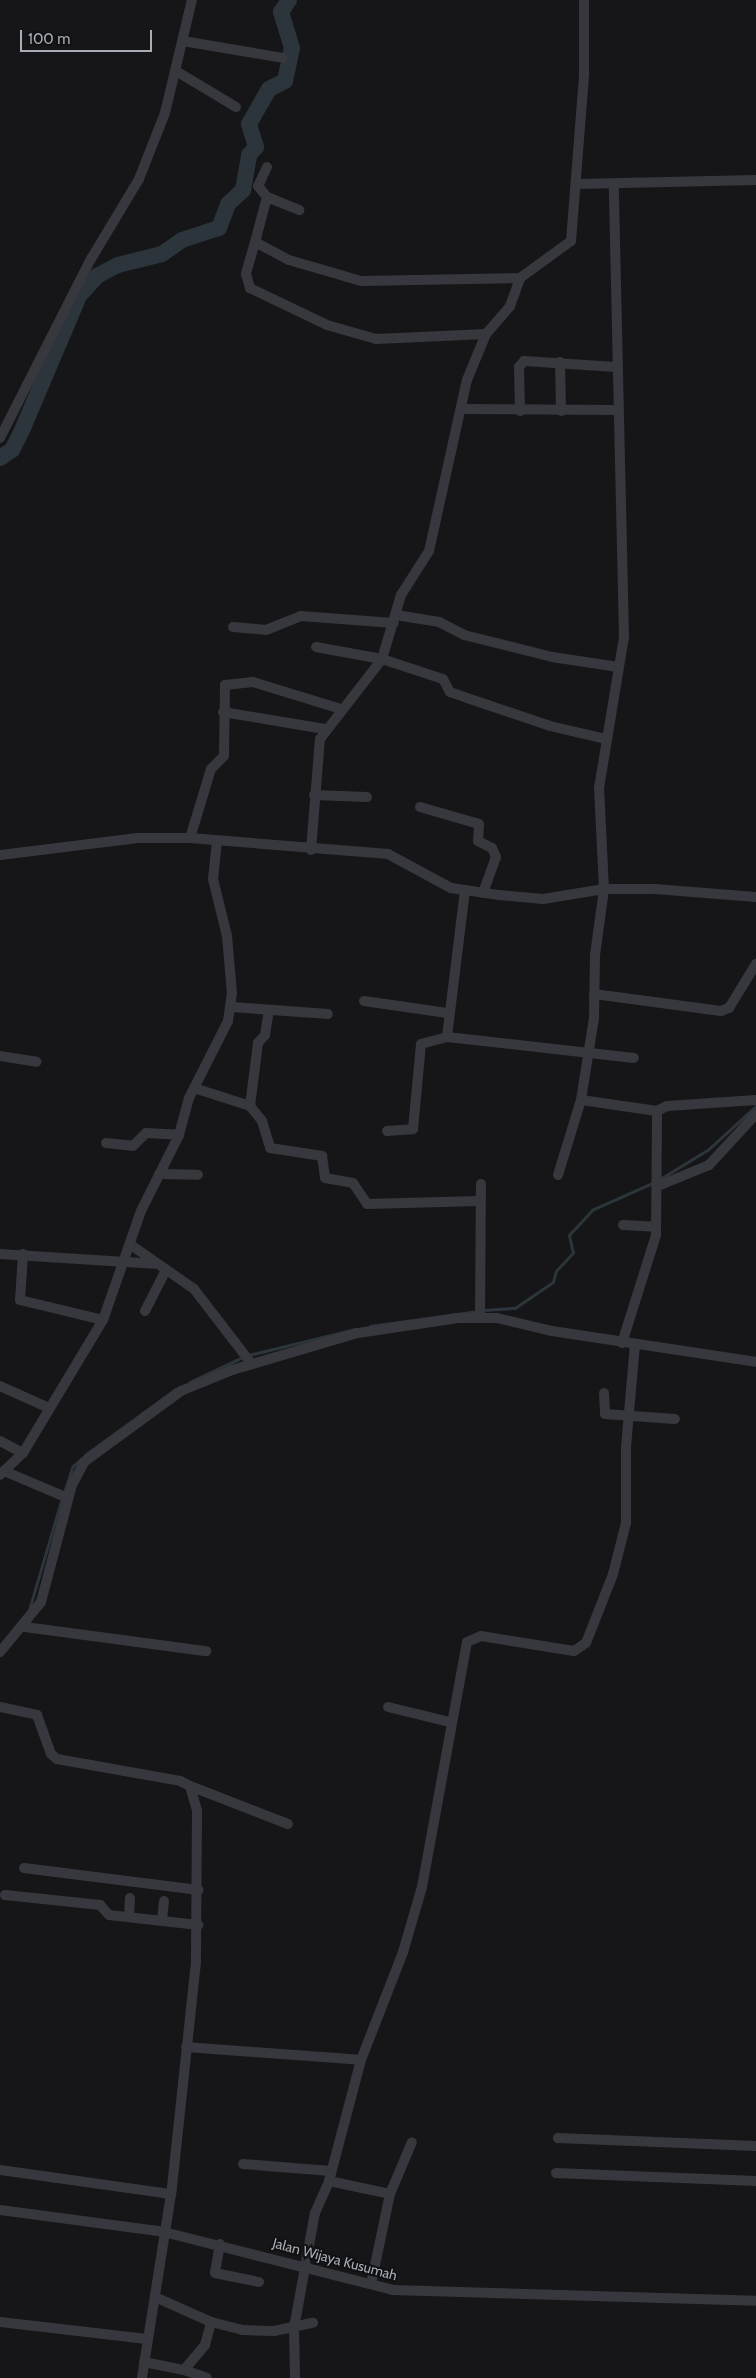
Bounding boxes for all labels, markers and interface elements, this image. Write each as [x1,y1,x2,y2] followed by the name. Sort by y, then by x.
[22,20,155,52] scale bar
[28,30,70,48] text: 100 m
[271,2234,399,2284] street label: Jalan Wijaya Kusumah

